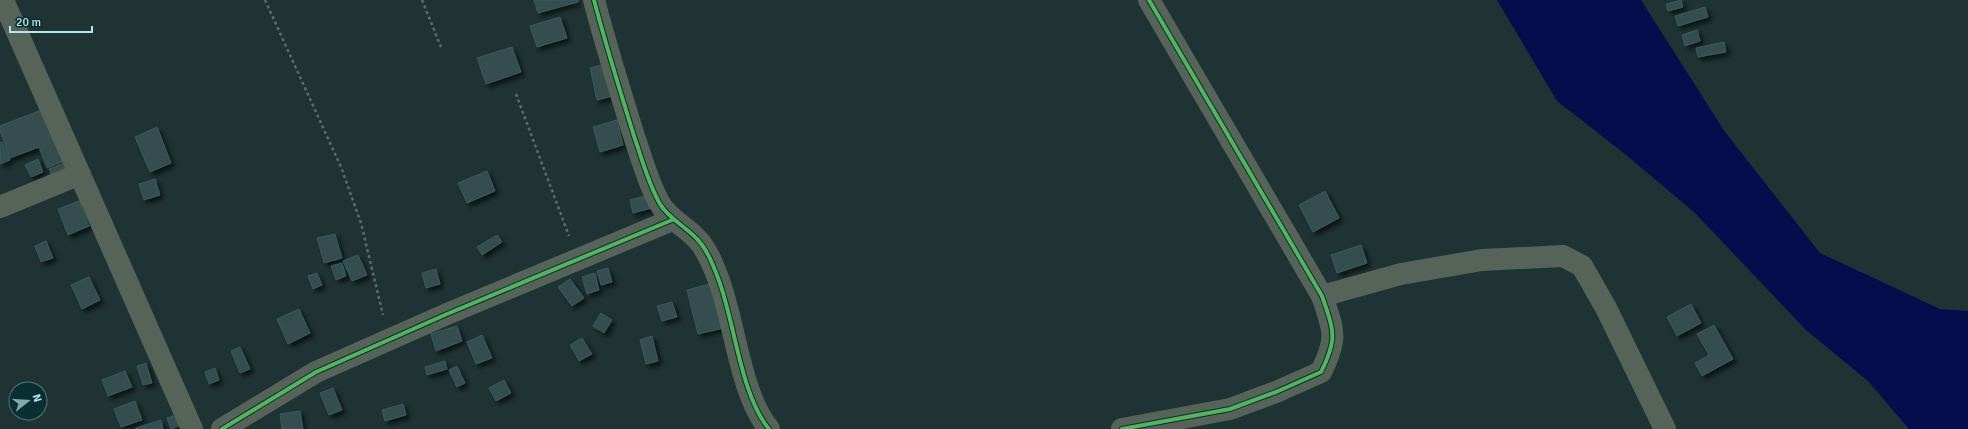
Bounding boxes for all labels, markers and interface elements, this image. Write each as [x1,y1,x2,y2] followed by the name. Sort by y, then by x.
[10,8,92,34] scale bar
[16,15,41,30] text: 20 m
[8,381,48,421] north arrow
[30,393,44,404] text: N

